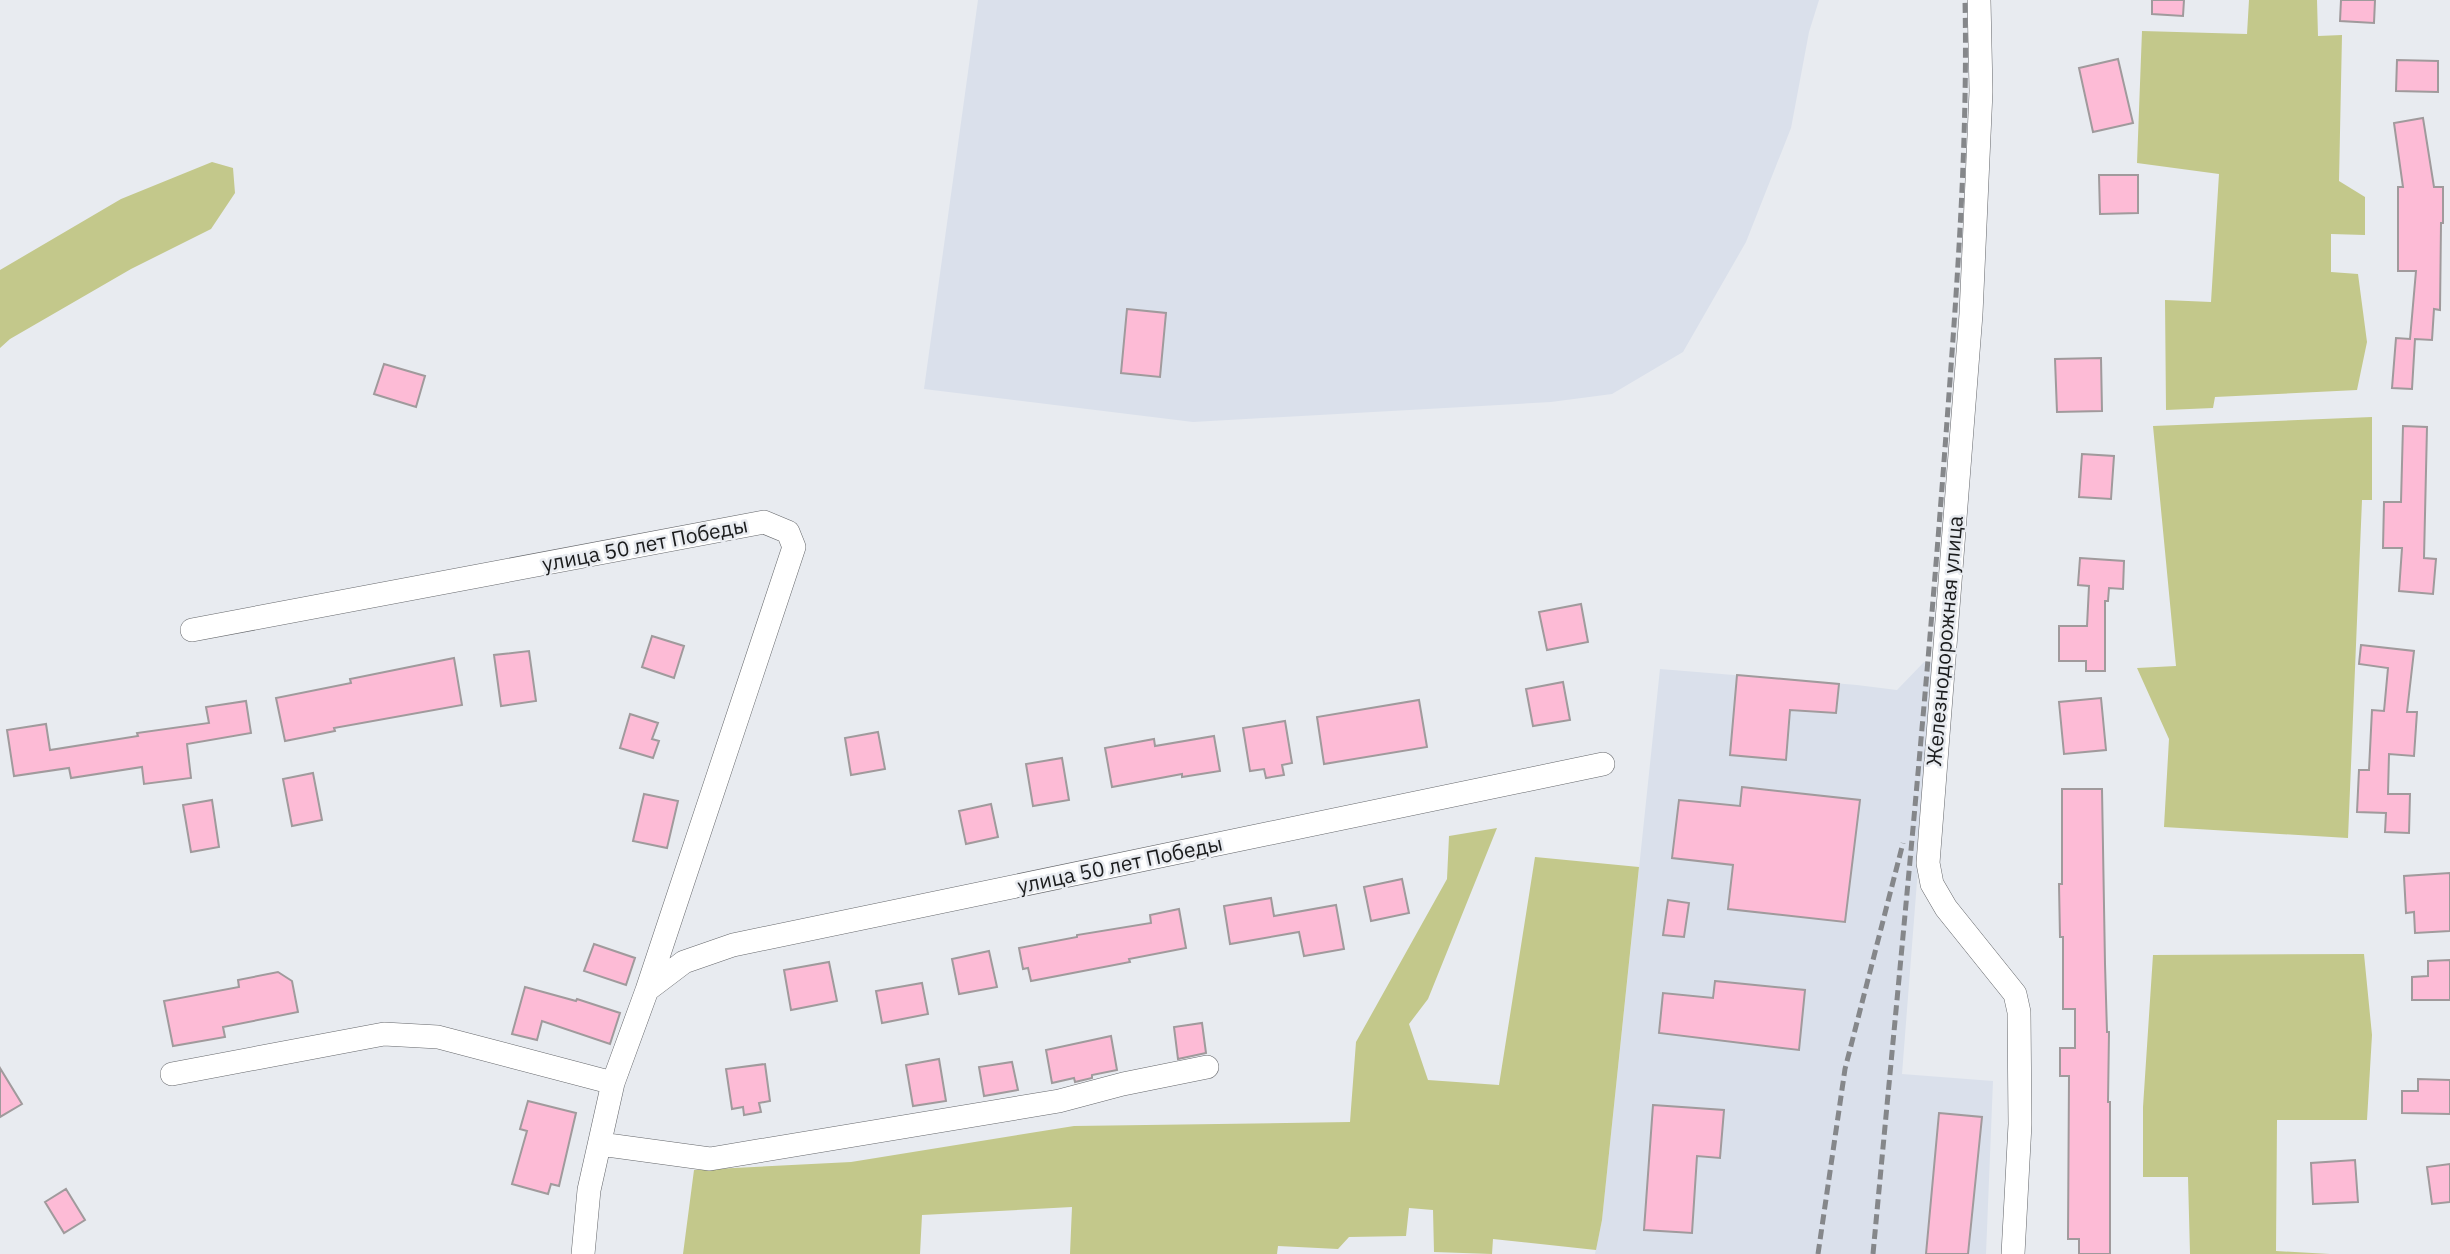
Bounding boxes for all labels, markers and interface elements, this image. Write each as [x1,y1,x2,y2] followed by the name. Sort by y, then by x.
[540,510,750,578] street label: улица 50 лет Победы
[1919,514,1969,767] street label: Железнодорожная улица
[1015,829,1225,899] street label: улица 50 лет Победы

